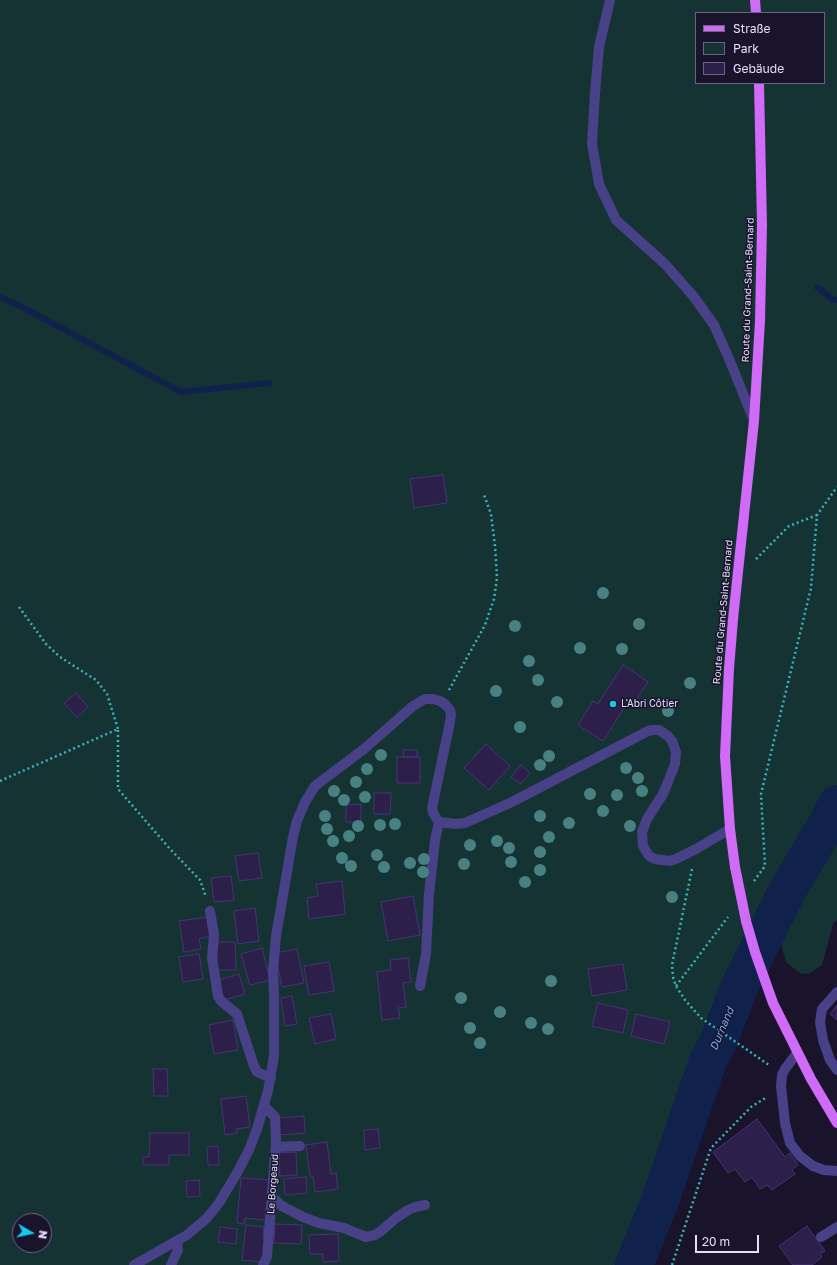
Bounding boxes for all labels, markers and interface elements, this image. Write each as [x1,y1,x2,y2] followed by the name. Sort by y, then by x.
[695,12,825,84] legend
[733,21,771,36] text: Straße
[733,41,759,56] text: Park
[733,61,784,76] text: Gebäude
[739,217,757,363] street label: Route du Grand-Saint-Bernard
[711,539,735,685] street label: Route du Grand-Saint-Bernard
[621,698,678,710] place label: L'Abri Côtier
[608,699,618,709] marker: L'Abri Côtier
[707,1006,737,1052] water label: Durnand
[265,1154,281,1214] street label: Le Borgeaud
[12,1213,52,1253] north arrow
[697,1227,761,1253] scale bar
[36,1230,50,1240] text: N
[702,1234,730,1249] text: 20 m

